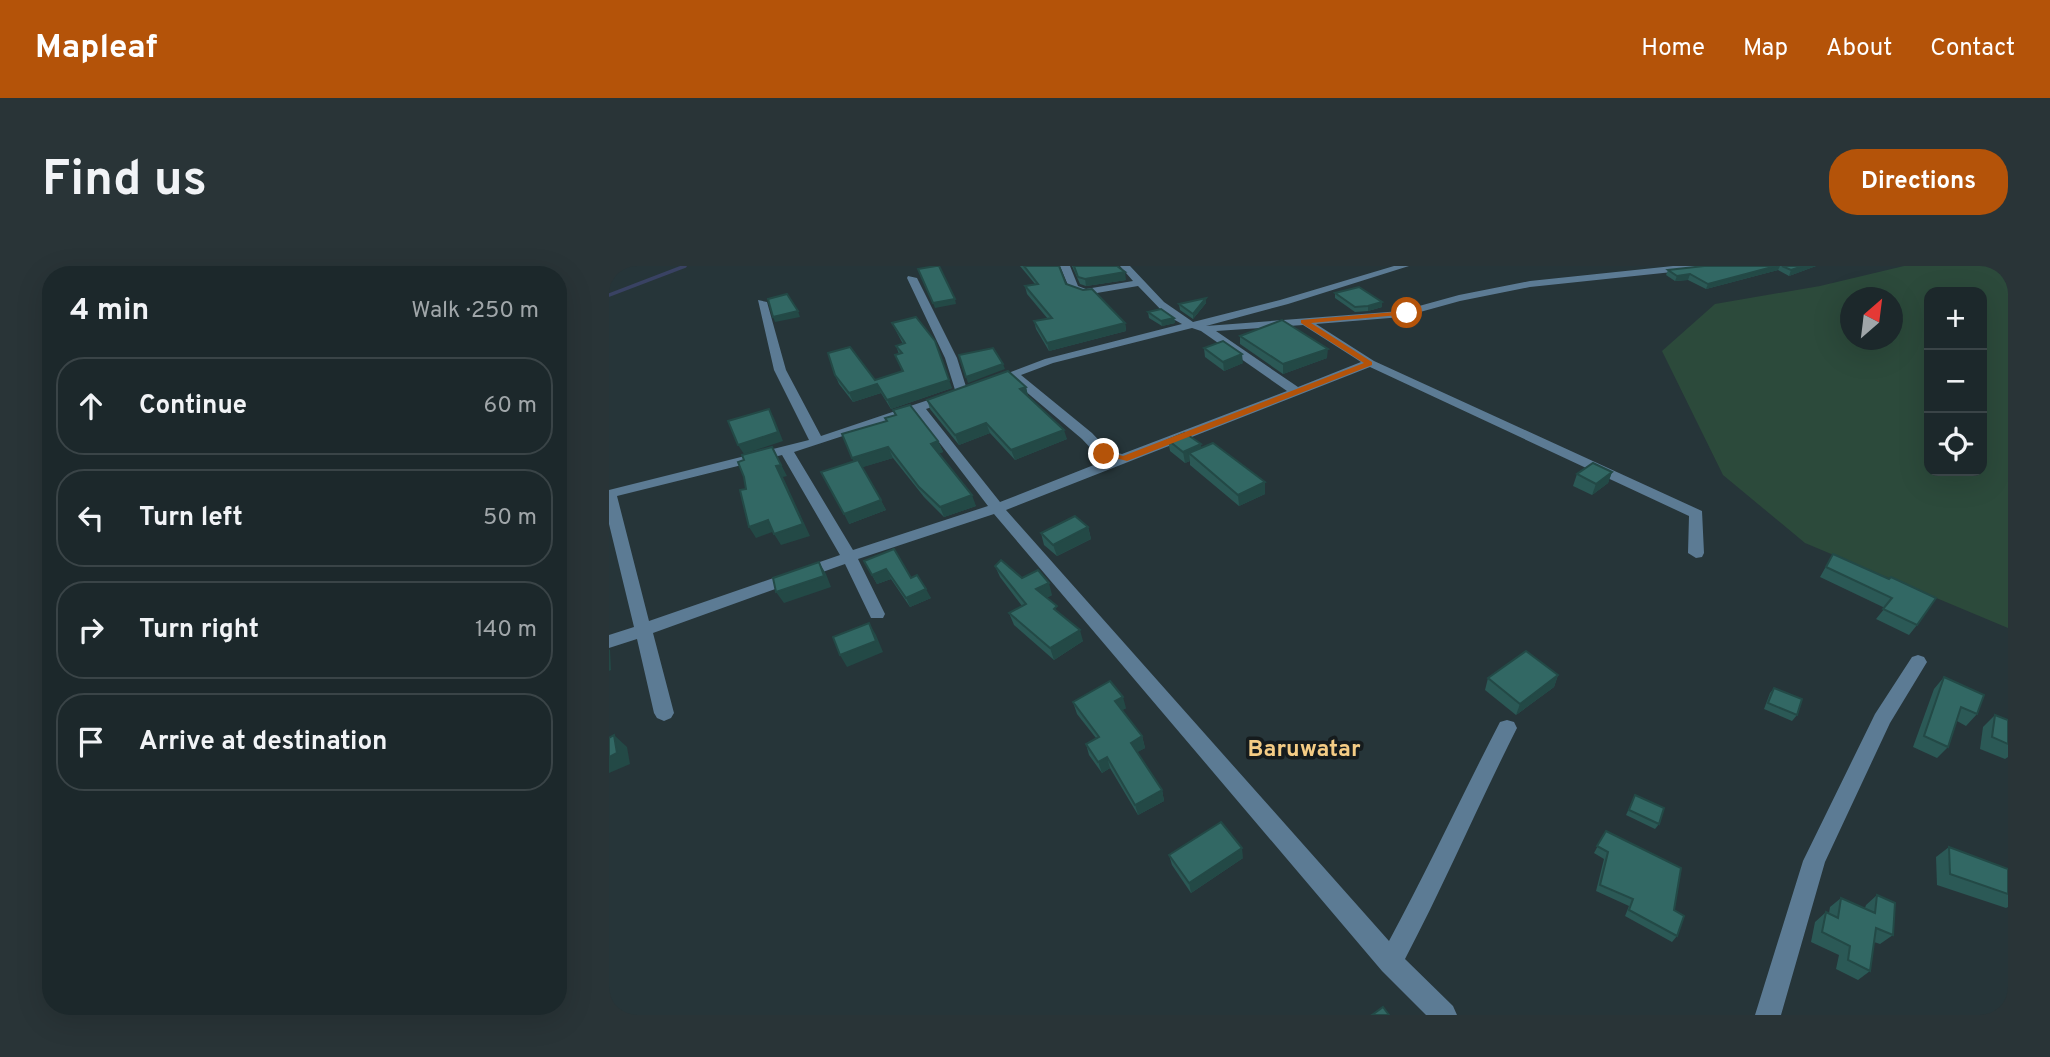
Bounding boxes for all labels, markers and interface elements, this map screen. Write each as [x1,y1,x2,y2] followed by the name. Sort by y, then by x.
[35,28,158,70] text: Mapleaf
[1641,34,1705,64] text: Home
[1743,34,1788,64] text: Map
[1826,34,1892,64] text: About
[1930,34,2015,64] text: Contact
[1829,149,2008,215] button: Directions
[42,151,207,213] text: Find us
[1840,287,1903,350] north arrow
[1924,287,1987,476] map controls
[1924,287,1987,350] button: +
[70,293,149,330] text: 4 min
[411,297,539,326] text: Walk · 250 m
[1391,297,1422,328] route start
[1924,350,1987,413] button: −
[72,387,110,425] icon: ahead
[139,390,247,423] text: Continue
[484,392,537,421] text: 60 m
[1924,413,1987,476] button: locate
[1088,438,1119,469] route end
[72,499,110,537] icon: left
[139,502,243,535] text: Turn left
[483,504,537,533] text: 50 m
[72,611,110,649] icon: right
[139,614,259,647] text: Turn right
[475,616,537,645] text: 140 m
[72,723,110,761] icon: arrive
[139,726,387,759] text: Arrive at destination
[1247,736,1361,765] district label: Baruwatar

